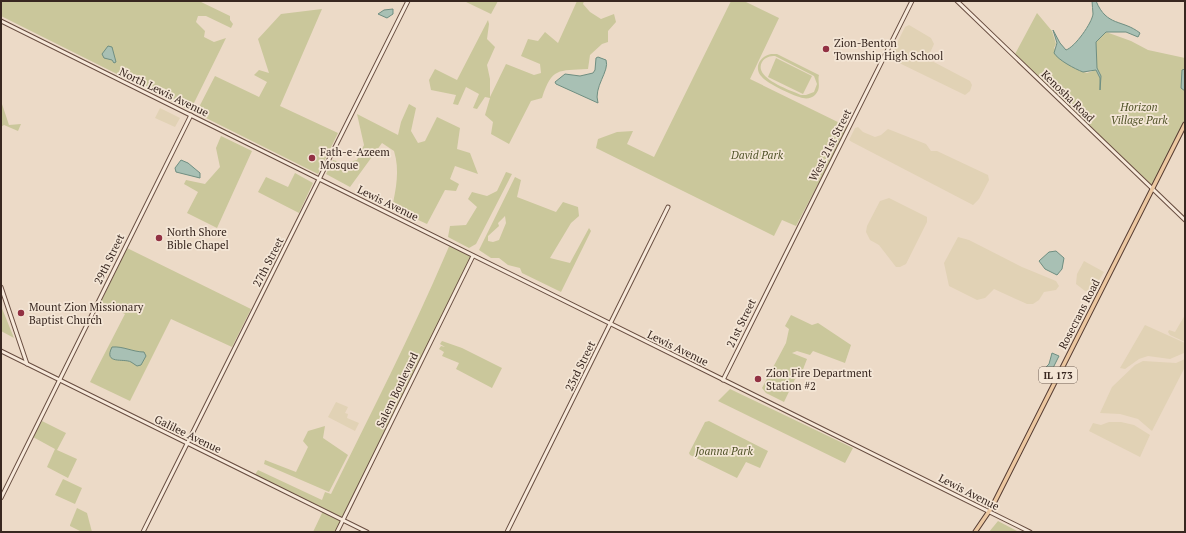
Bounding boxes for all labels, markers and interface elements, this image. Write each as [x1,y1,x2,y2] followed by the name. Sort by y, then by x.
[834,36,943,63] place label: Zion-Benton Township High School
[821,44,831,54] marker: Zion-Benton Township High School
[117,64,211,120] street label: North Lewis Avenue
[1038,67,1098,125] street label: Kenosha Road
[1110,100,1168,127] park label: Horizon Village Park
[806,107,854,183] street label: West 21st Street
[320,145,390,172] place label: Fath-e-Azeem Mosque
[730,148,784,162] park label: David Park
[307,153,317,163] marker: Fath-e-Azeem Mosque
[355,182,421,224] street label: Lewis Avenue
[167,225,229,252] place label: North Shore Bible Chapel
[91,232,127,286] street label: 29th Street
[154,233,164,243] marker: North Shore Bible Chapel
[250,235,286,289] street label: 27th Street
[1055,277,1103,351] street label: Rosecrans Road
[723,296,759,350] street label: 21st Street
[29,300,144,327] place label: Mount Zion Missionary Baptist Church
[16,308,26,318] marker: Mount Zion Missionary Baptist Church
[645,327,711,369] street label: Lewis Avenue
[562,339,598,393] street label: 23rd Street
[373,350,421,430] street label: Salem Boulevard
[766,366,872,393] place label: Zion Fire Department Station #2
[1039,367,1077,383] road number: IL 173
[753,374,763,384] marker: Zion Fire Department Station #2
[152,412,224,456] street label: Galilee Avenue
[694,444,753,458] park label: Joanna Park
[936,471,1002,513] street label: Lewis Avenue

